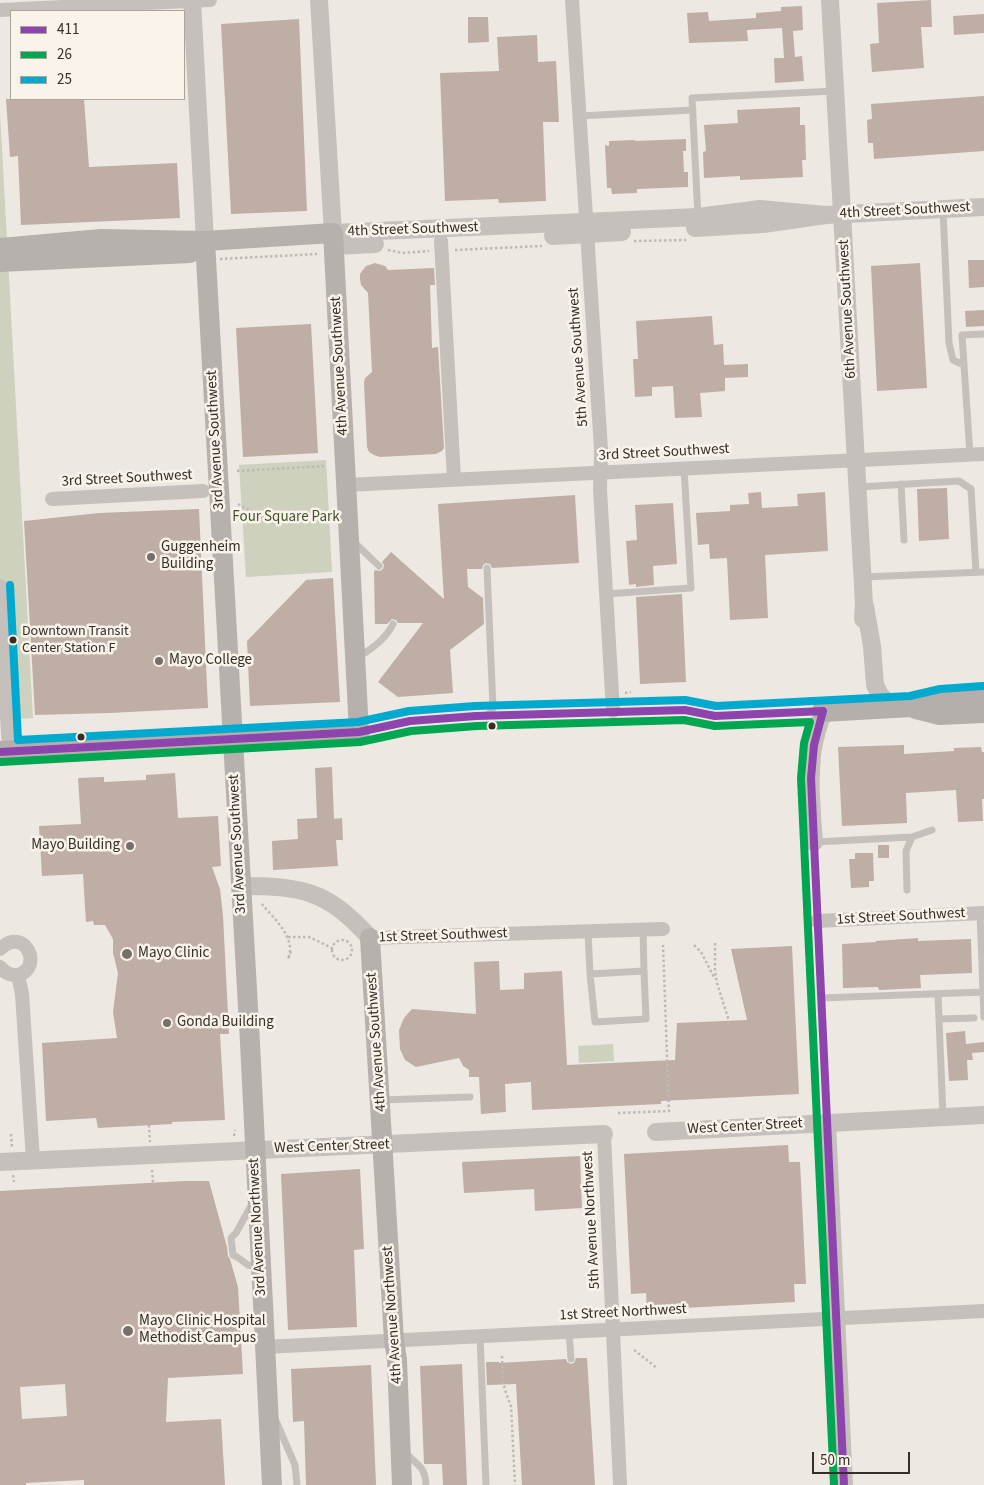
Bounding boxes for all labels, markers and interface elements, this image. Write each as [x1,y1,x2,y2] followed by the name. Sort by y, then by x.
[10,10,185,100] legend
[57,19,79,40] text: 411
[57,44,72,65] text: 26
[57,69,72,90] text: 25
[839,199,971,223] street label: 4th Street Southwest
[347,219,479,241] street label: 4th Street Southwest
[835,239,861,379] street label: 6th Avenue Southwest
[565,287,593,427] street label: 5th Avenue Southwest
[327,296,353,436] street label: 4th Avenue Southwest
[203,370,229,510] street label: 3rd Avenue Southwest
[598,441,730,465] street label: 3rd Street Southwest
[61,467,193,491] street label: 3rd Street Southwest
[232,509,340,527] park label: Four Square Park
[161,539,241,574] place label: Guggenheim Building
[145,551,157,563] marker: Guggenheim Building
[22,624,129,656] place label: Downtown Transit Center Station F
[8,635,18,645] marker: Downtown Transit Center Station F
[169,652,252,670] place label: Mayo College
[153,655,165,667] marker: Mayo College
[487,721,497,731] unlabelled marker
[76,732,86,742] unlabelled marker
[225,774,251,914] street label: 3rd Avenue Southwest
[31,837,120,855] place label: Mayo Building
[124,840,136,852] marker: Mayo Building
[836,905,966,929] street label: 1st Street Southwest
[378,925,508,947] street label: 1st Street Southwest
[138,945,209,963] place label: Mayo Clinic
[120,947,134,961] marker: Mayo Clinic
[363,972,391,1112] street label: 4th Avenue Southwest
[177,1014,274,1032] place label: Gonda Building
[161,1017,173,1029] marker: Gonda Building
[687,1115,803,1139] street label: West Center Street
[274,1136,390,1158] street label: West Center Street
[579,1150,605,1290] street label: 5th Avenue Northwest
[245,1157,271,1297] street label: 3rd Avenue Northwest
[379,1245,407,1385] street label: 4th Avenue Northwest
[559,1301,687,1325] street label: 1st Street Northwest
[139,1313,266,1348] place label: Mayo Clinic Hospital Methodist Campus
[121,1324,135,1338] marker: Mayo Clinic Hospital Methodist Campus
[814,1442,912,1474] scale bar
[820,1450,850,1471] text: 50 m

